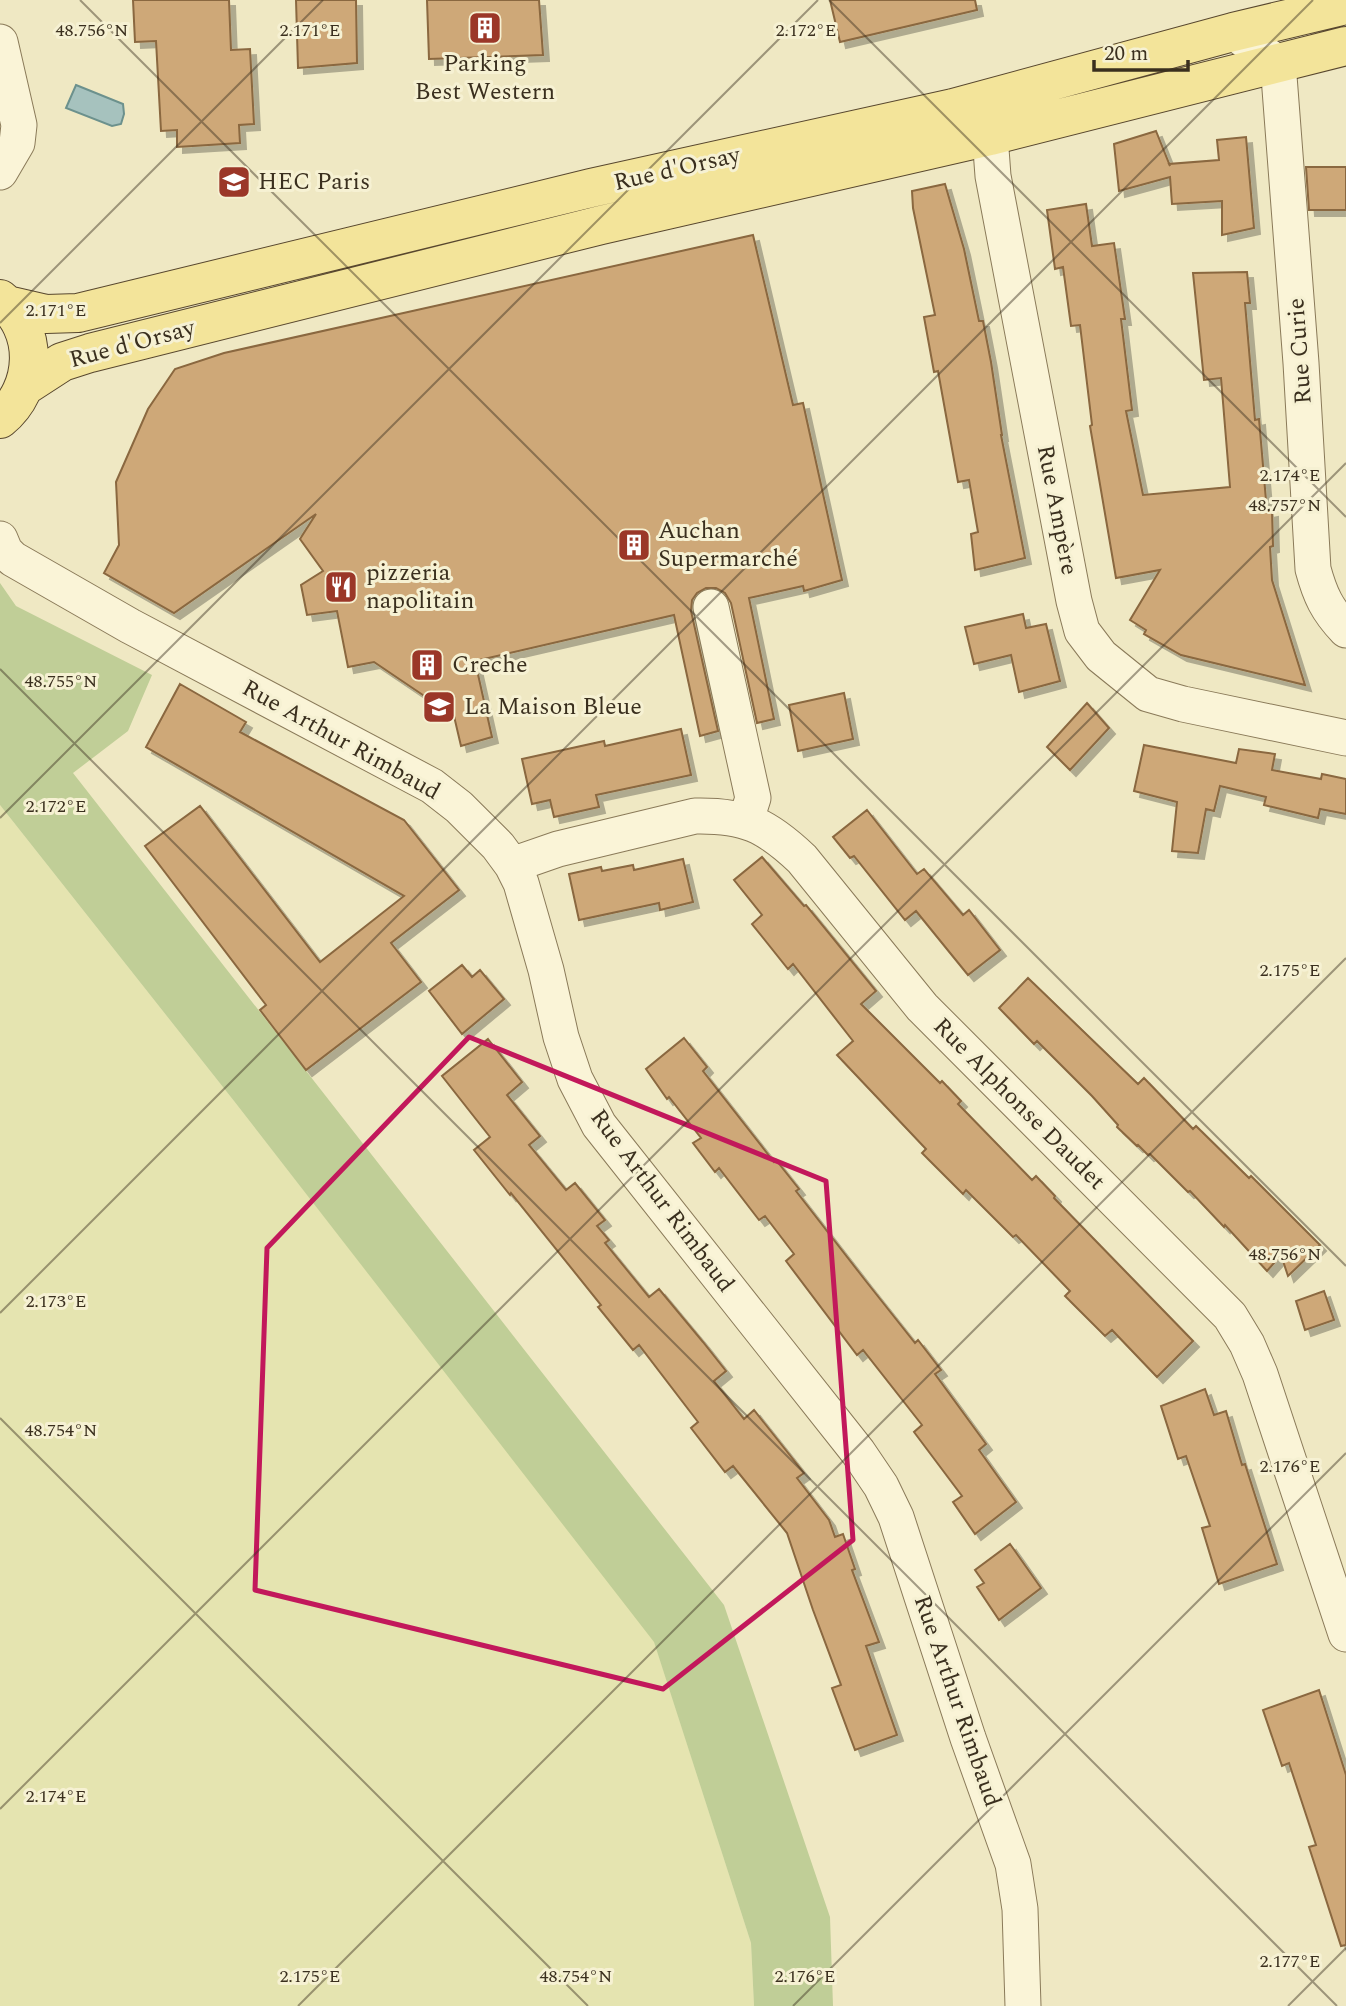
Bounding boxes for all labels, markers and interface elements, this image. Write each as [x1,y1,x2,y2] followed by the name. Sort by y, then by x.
[466,9,504,47] building icon: Parking Best Western
[56,17,128,44] text: 48.756°N
[279,17,341,44] text: 2.171°E
[775,17,837,44] text: 2.172°E
[1094,28,1188,72] scale bar
[1104,38,1148,70] text: 20 m
[415,46,555,110] place label: Parking Best Western
[610,137,745,201] street label: Rue d'Orsay
[215,163,253,201] school or university icon: HEC Paris
[258,164,371,200] place label: HEC Paris
[25,297,87,324] text: 2.171°E
[1278,297,1322,405] street label: Rue Curie
[65,310,200,378] street label: Rue d'Orsay
[1027,442,1087,578] street label: Rue Ampère
[1259,462,1321,489] text: 2.174°E
[1249,492,1321,519] text: 48.757°N
[658,513,798,577] place label: Auchan Supermarché
[615,526,653,564] building icon: Auchan Supermarché
[366,555,475,619] place label: pizzeria napolitain
[322,568,360,606] restaurant icon: pizzeria napolitain
[408,646,446,684] building icon: Creche
[452,647,528,683] place label: Creche
[25,668,97,695] text: 48.755°N
[235,670,447,810] street label: Rue Arthur Rimbaud
[420,688,458,726] school or university icon: La Maison Bleue
[464,689,642,725] place label: La Maison Bleue
[25,793,87,820] text: 2.172°E
[1259,957,1321,984] text: 2.175°E
[924,1009,1114,1199] street label: Rue Alphonse Daudet
[581,1102,743,1300] street label: Rue Arthur Rimbaud
[1249,1241,1321,1268] text: 48.756°N
[25,1288,87,1315] text: 2.173°E
[25,1417,97,1444] text: 48.754°N
[1259,1453,1321,1480] text: 2.176°E
[904,1590,1010,1812] street label: Rue Arthur Rimbaud
[25,1783,87,1810] text: 2.174°E
[1259,1948,1321,1975] text: 2.177°E
[279,1963,341,1990] text: 2.175°E
[540,1963,612,1990] text: 48.754°N
[774,1963,836,1990] text: 2.176°E

